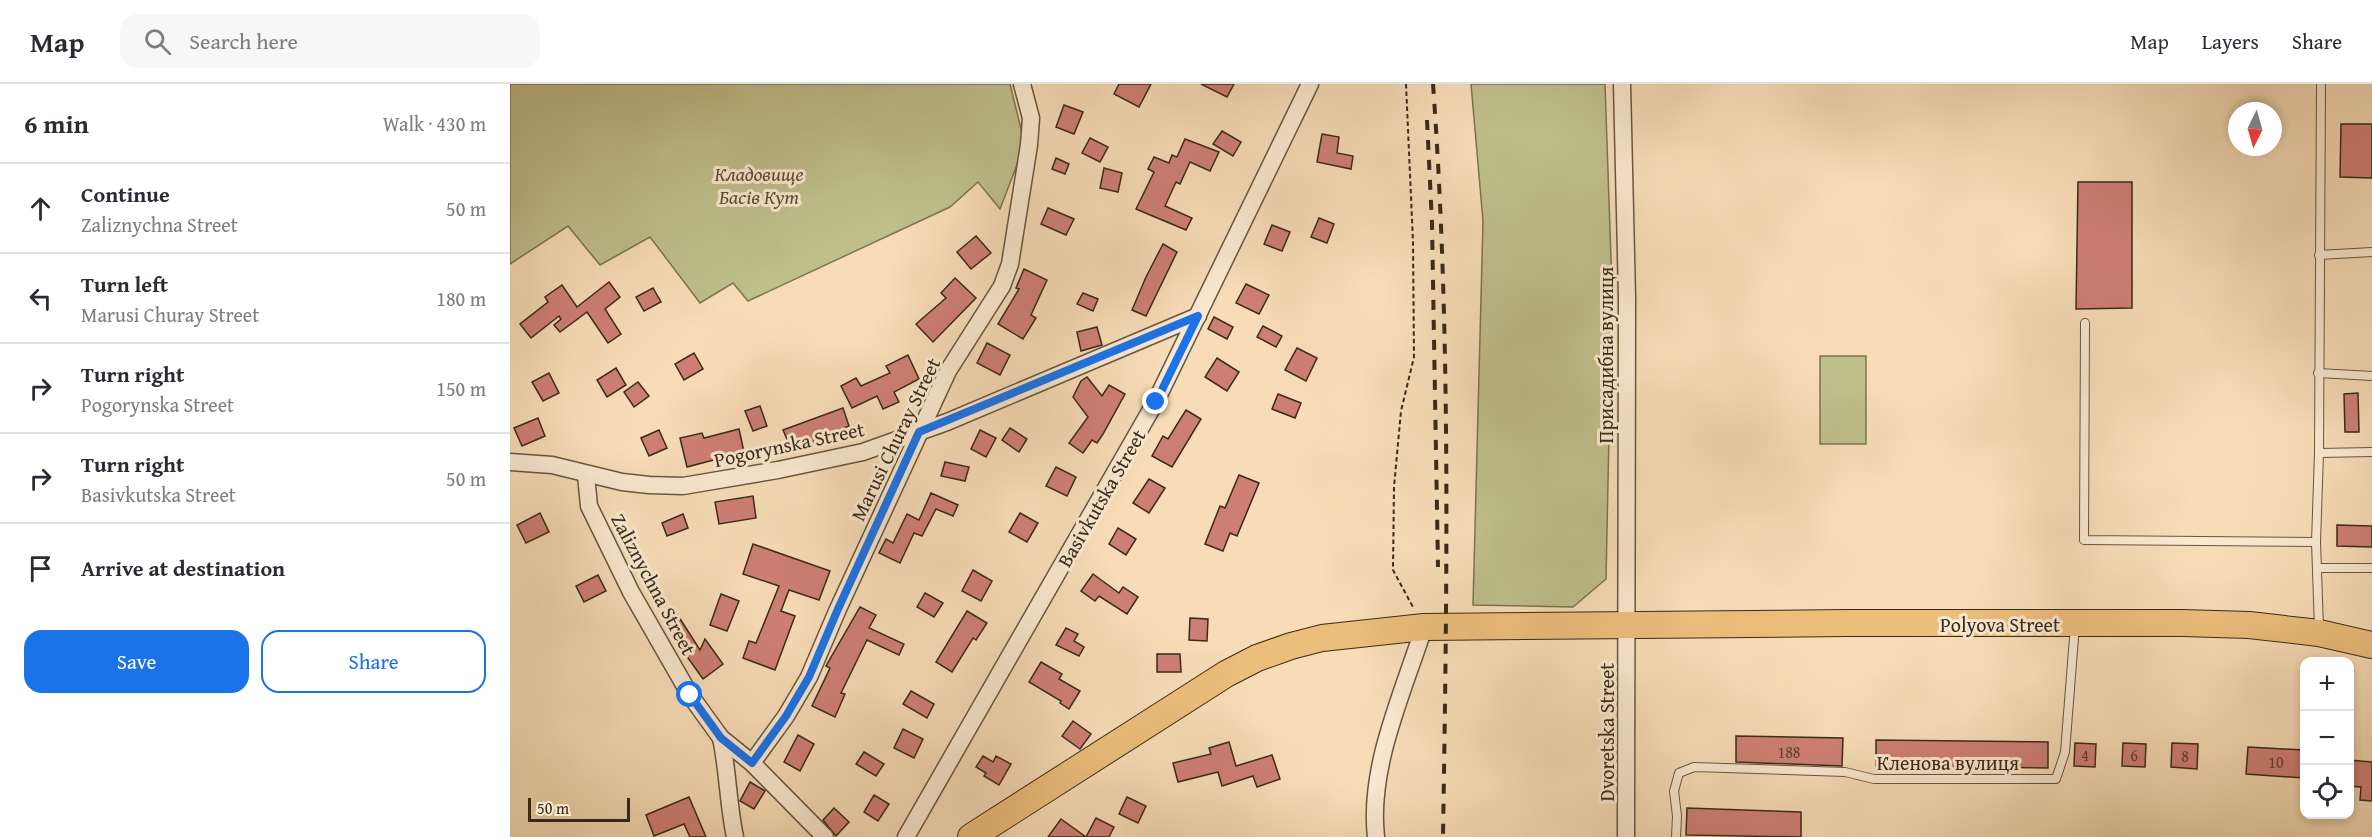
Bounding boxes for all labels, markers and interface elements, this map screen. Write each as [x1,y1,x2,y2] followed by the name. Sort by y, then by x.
[120,14,540,68] search box
[30,21,84,62] text: Map
[141,25,174,58] icon: search
[189,25,298,57] text: Search here
[2130,26,2169,57] text: Map
[2202,26,2259,57] text: Layers
[2292,26,2342,57] text: Share
[2228,102,2282,156] north arrow
[24,104,89,143] text: 6 min
[383,109,486,138] text: Walk · 430 m
[714,159,804,211] park label: Кладовище Басів Кут
[81,178,170,210] text: Continue
[24,192,57,225] icon: ahead
[446,194,486,223] text: 50 m
[81,210,238,239] text: Zaliznychna Street
[1591,267,1620,443] street label: Присадибна вулиця
[81,268,168,300] text: Turn left
[24,282,57,315] icon: left
[436,284,486,313] text: 180 m
[81,300,259,329] text: Marusi Churay Street
[843,353,947,525] street label: Marusi Churay Street
[81,358,184,390] text: Turn right
[24,372,57,405] icon: right
[436,374,486,403] text: 150 m
[1142,388,1168,414] route end
[81,390,234,419] text: Pogorynska Street
[711,414,867,474] street label: Pogorynska Street
[1050,424,1152,572] street label: Basivkutska Street
[81,448,184,480] text: Turn right
[24,462,57,495] icon: right
[446,464,486,493] text: 50 m
[81,480,236,509] text: Basivkutska Street
[604,508,704,660] street label: Zaliznychna Street
[24,552,57,585] icon: arrive
[81,552,285,584] text: Arrive at destination
[1940,610,2060,639] street label: Polyova Street
[24,630,249,693] button: Save
[261,630,486,693] button: Share
[2300,657,2354,819] map controls
[2300,657,2354,711] button: +
[1592,663,1621,801] street label: Dvoretska Street
[676,681,702,707] route start
[2300,711,2354,765] button: −
[1777,740,1801,764] house number: 188
[2081,743,2089,767] house number: 4
[2130,743,2138,767] house number: 6
[2181,744,2189,768] house number: 8
[1877,748,2019,777] street label: Кленова вулиця
[2268,750,2284,774] house number: 10
[2300,765,2354,819] button: locate
[528,795,630,822] scale bar
[537,796,569,820] text: 50 m

